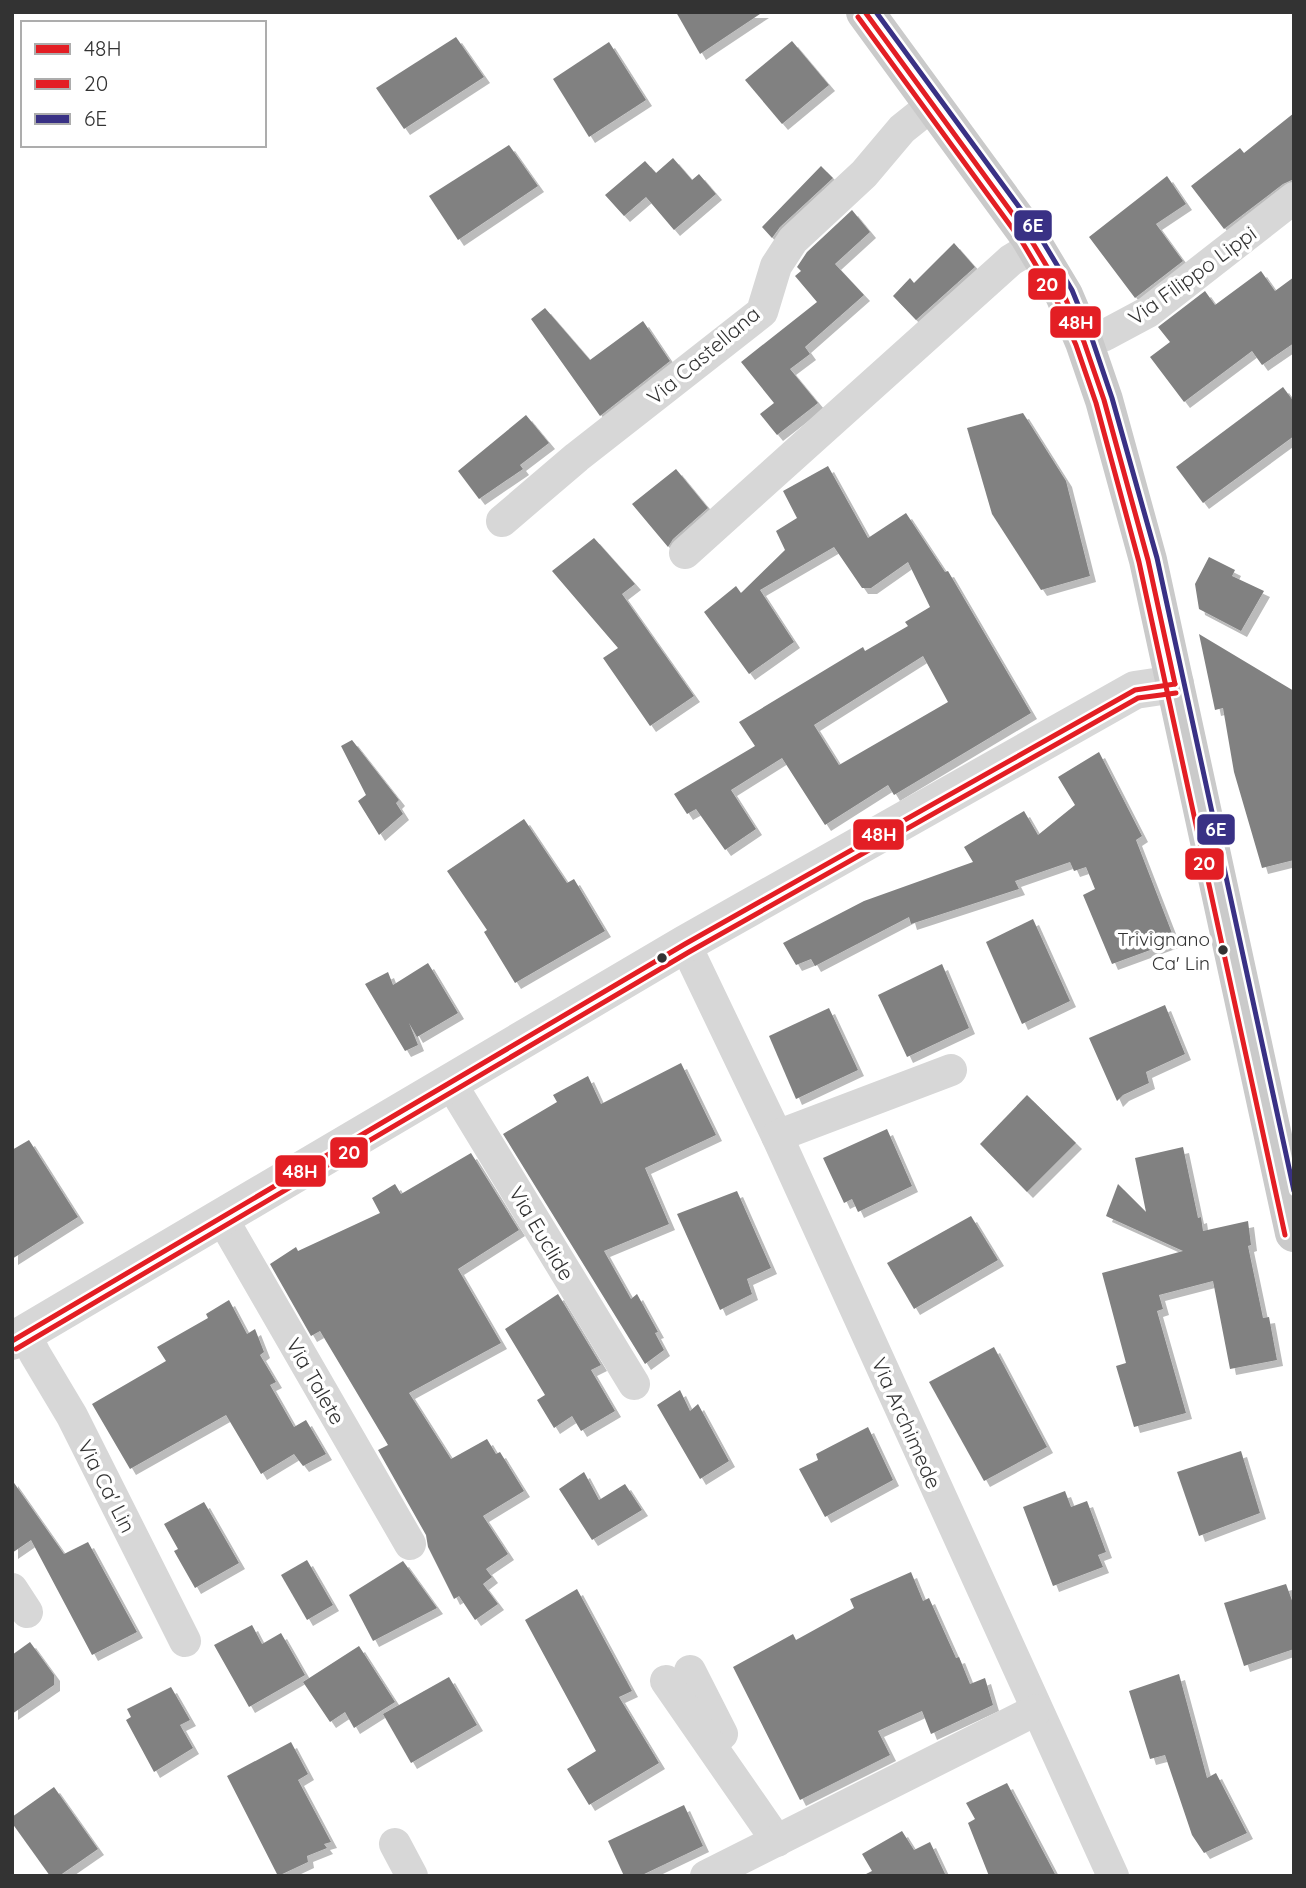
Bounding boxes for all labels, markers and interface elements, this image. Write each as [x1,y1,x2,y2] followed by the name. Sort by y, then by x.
[21,21,266,147] legend
[84,35,122,61] text: 48H
[84,70,108,96] text: 20
[84,105,107,131] text: 6E
[1013,209,1053,242] line badge: 6E
[1022,213,1044,237] text: 6E
[1123,220,1261,330] street label: Via Filippo Lippi
[1027,267,1067,301] line badge: 20
[1036,272,1058,296] text: 20
[641,300,765,410] street label: Via Castellana
[1049,305,1102,339] line badge: 48H
[1058,310,1094,334] text: 48H
[1196,813,1236,846] line badge: 6E
[1205,817,1227,841] text: 6E
[852,818,905,851] line badge: 48H
[861,822,897,846] text: 48H
[1184,847,1225,881] line badge: 20
[1193,851,1215,875] text: 20
[1117,927,1210,975] place label: Trivignano Ca' Lin
[1216,943,1230,957] marker: Trivignano Ca' Lin
[655,951,669,965] unlabelled marker
[329,1136,369,1169] line badge: 20
[338,1140,360,1164] text: 20
[274,1154,327,1188] line badge: 48H
[282,1159,318,1183] text: 48H
[504,1181,580,1285] street label: Via Euclide
[281,1333,351,1429] street label: Via Talete
[866,1353,948,1493] street label: Via Archimede
[73,1435,141,1537] street label: Via Ca' Lin

